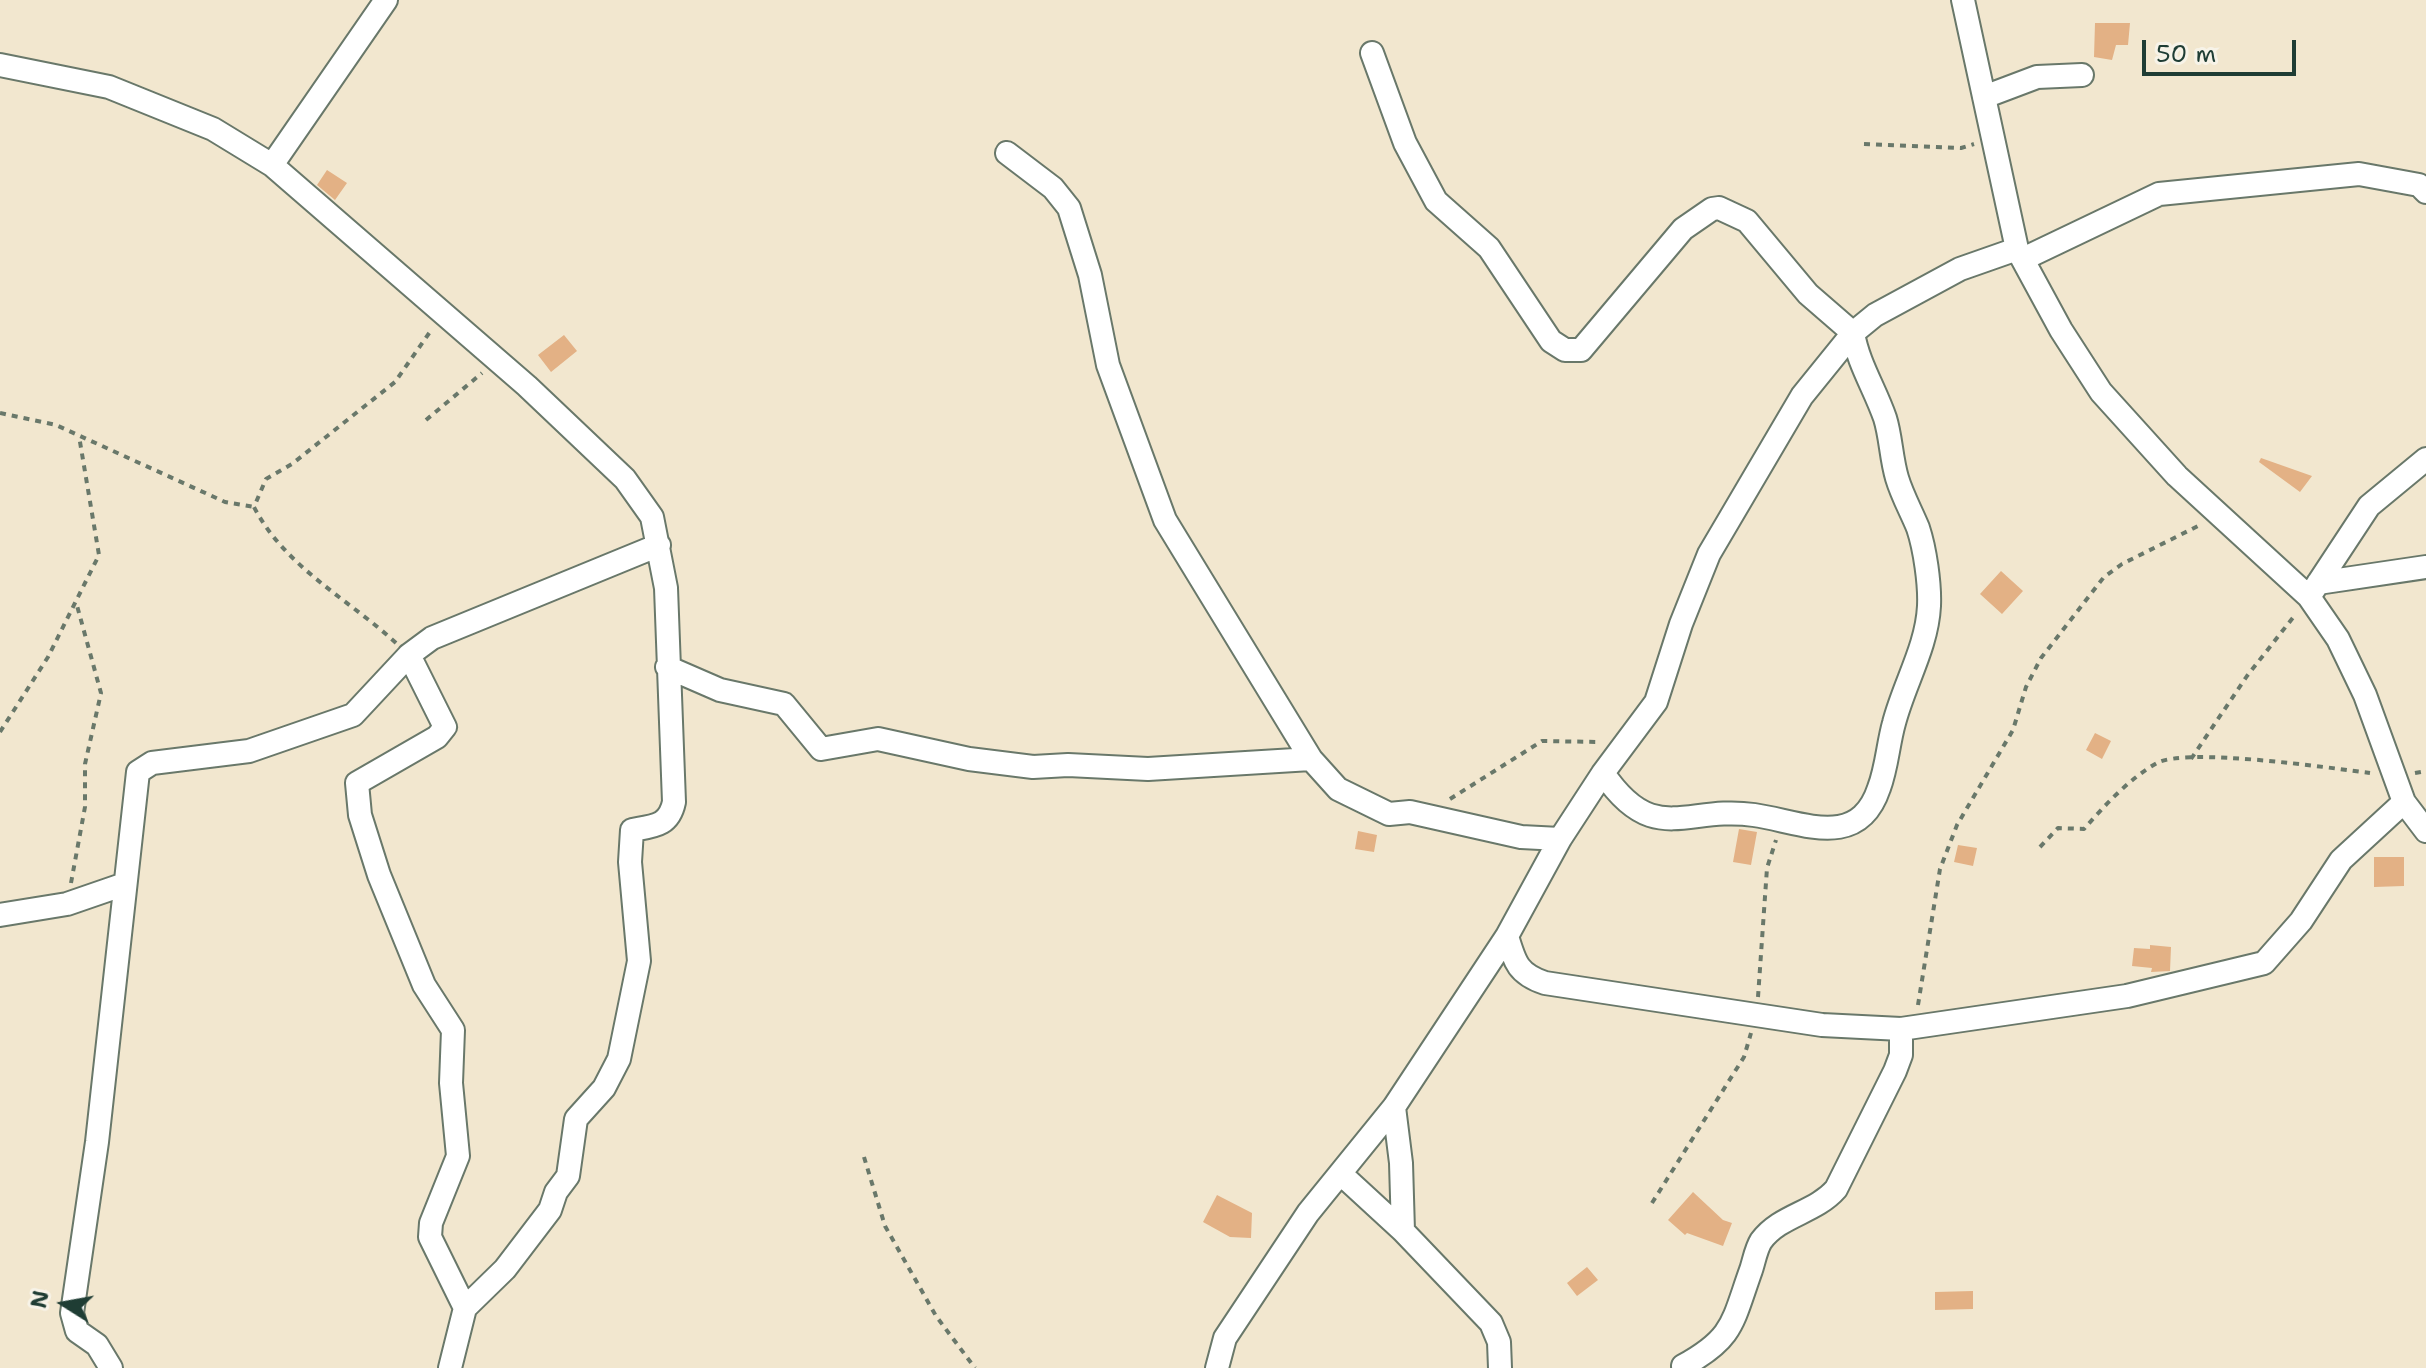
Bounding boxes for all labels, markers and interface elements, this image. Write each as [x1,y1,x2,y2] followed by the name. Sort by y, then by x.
[2146,24,2300,74] scale bar
[2156,38,2216,70] text: 50 m
[24,1264,104,1344] north arrow
[24,1288,56,1311] text: N

